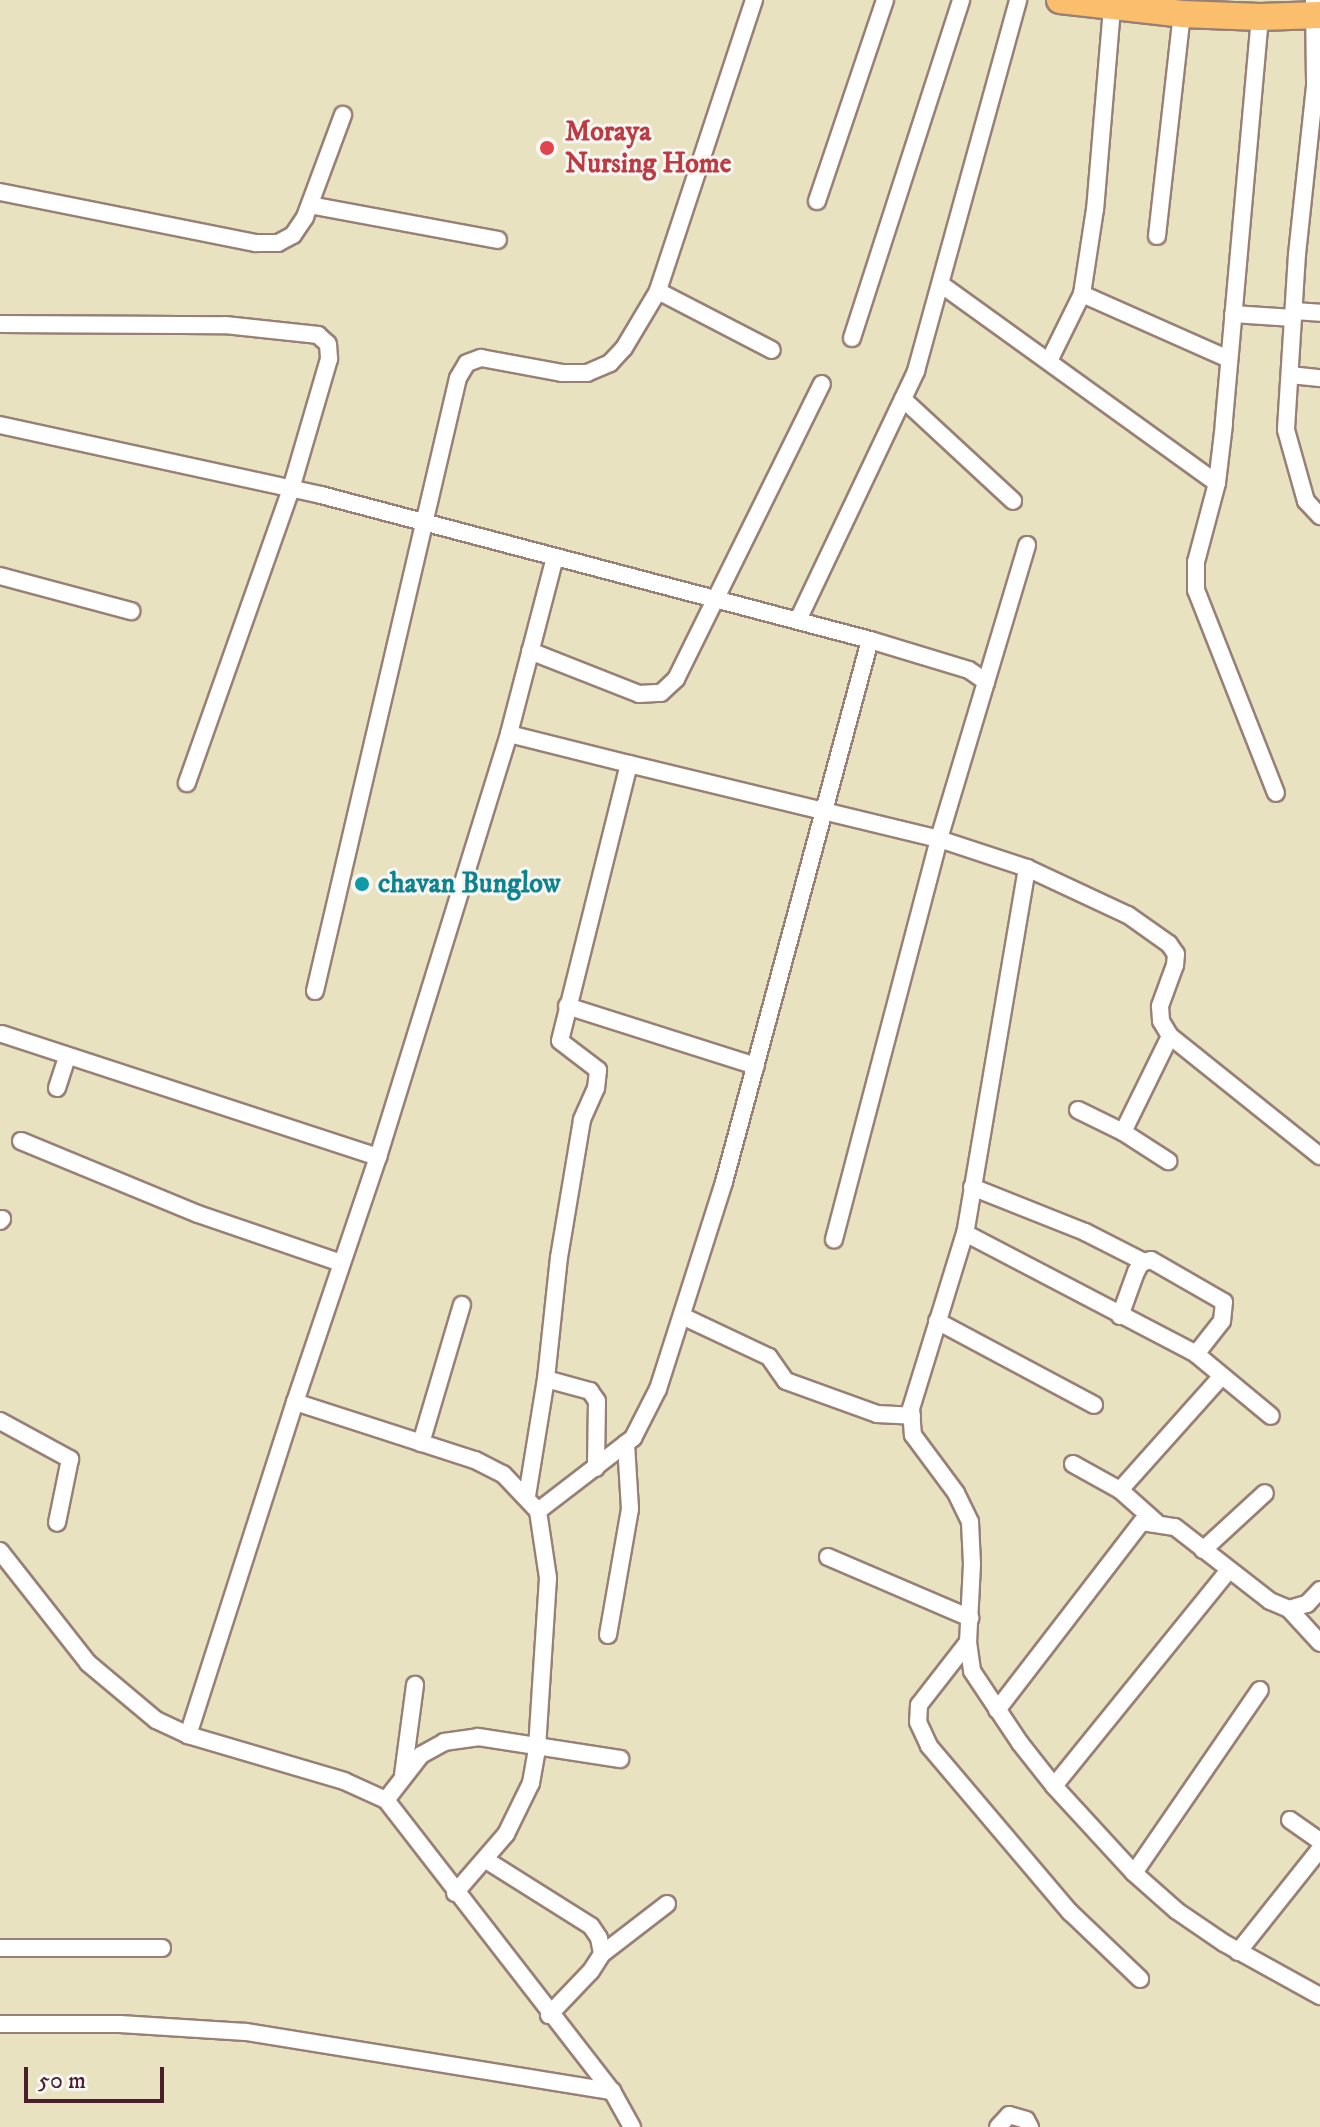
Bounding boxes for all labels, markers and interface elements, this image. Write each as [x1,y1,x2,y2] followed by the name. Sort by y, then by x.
[565,115,731,181] place label: Moraya Nursing Home
[536,137,558,159] marker: Moraya Nursing Home
[378,867,561,901] place label: chavan Bunglow
[353,875,371,893] marker: chavan Bunglow
[28,2051,168,2101] scale bar
[38,2066,86,2096] text: 50 m

